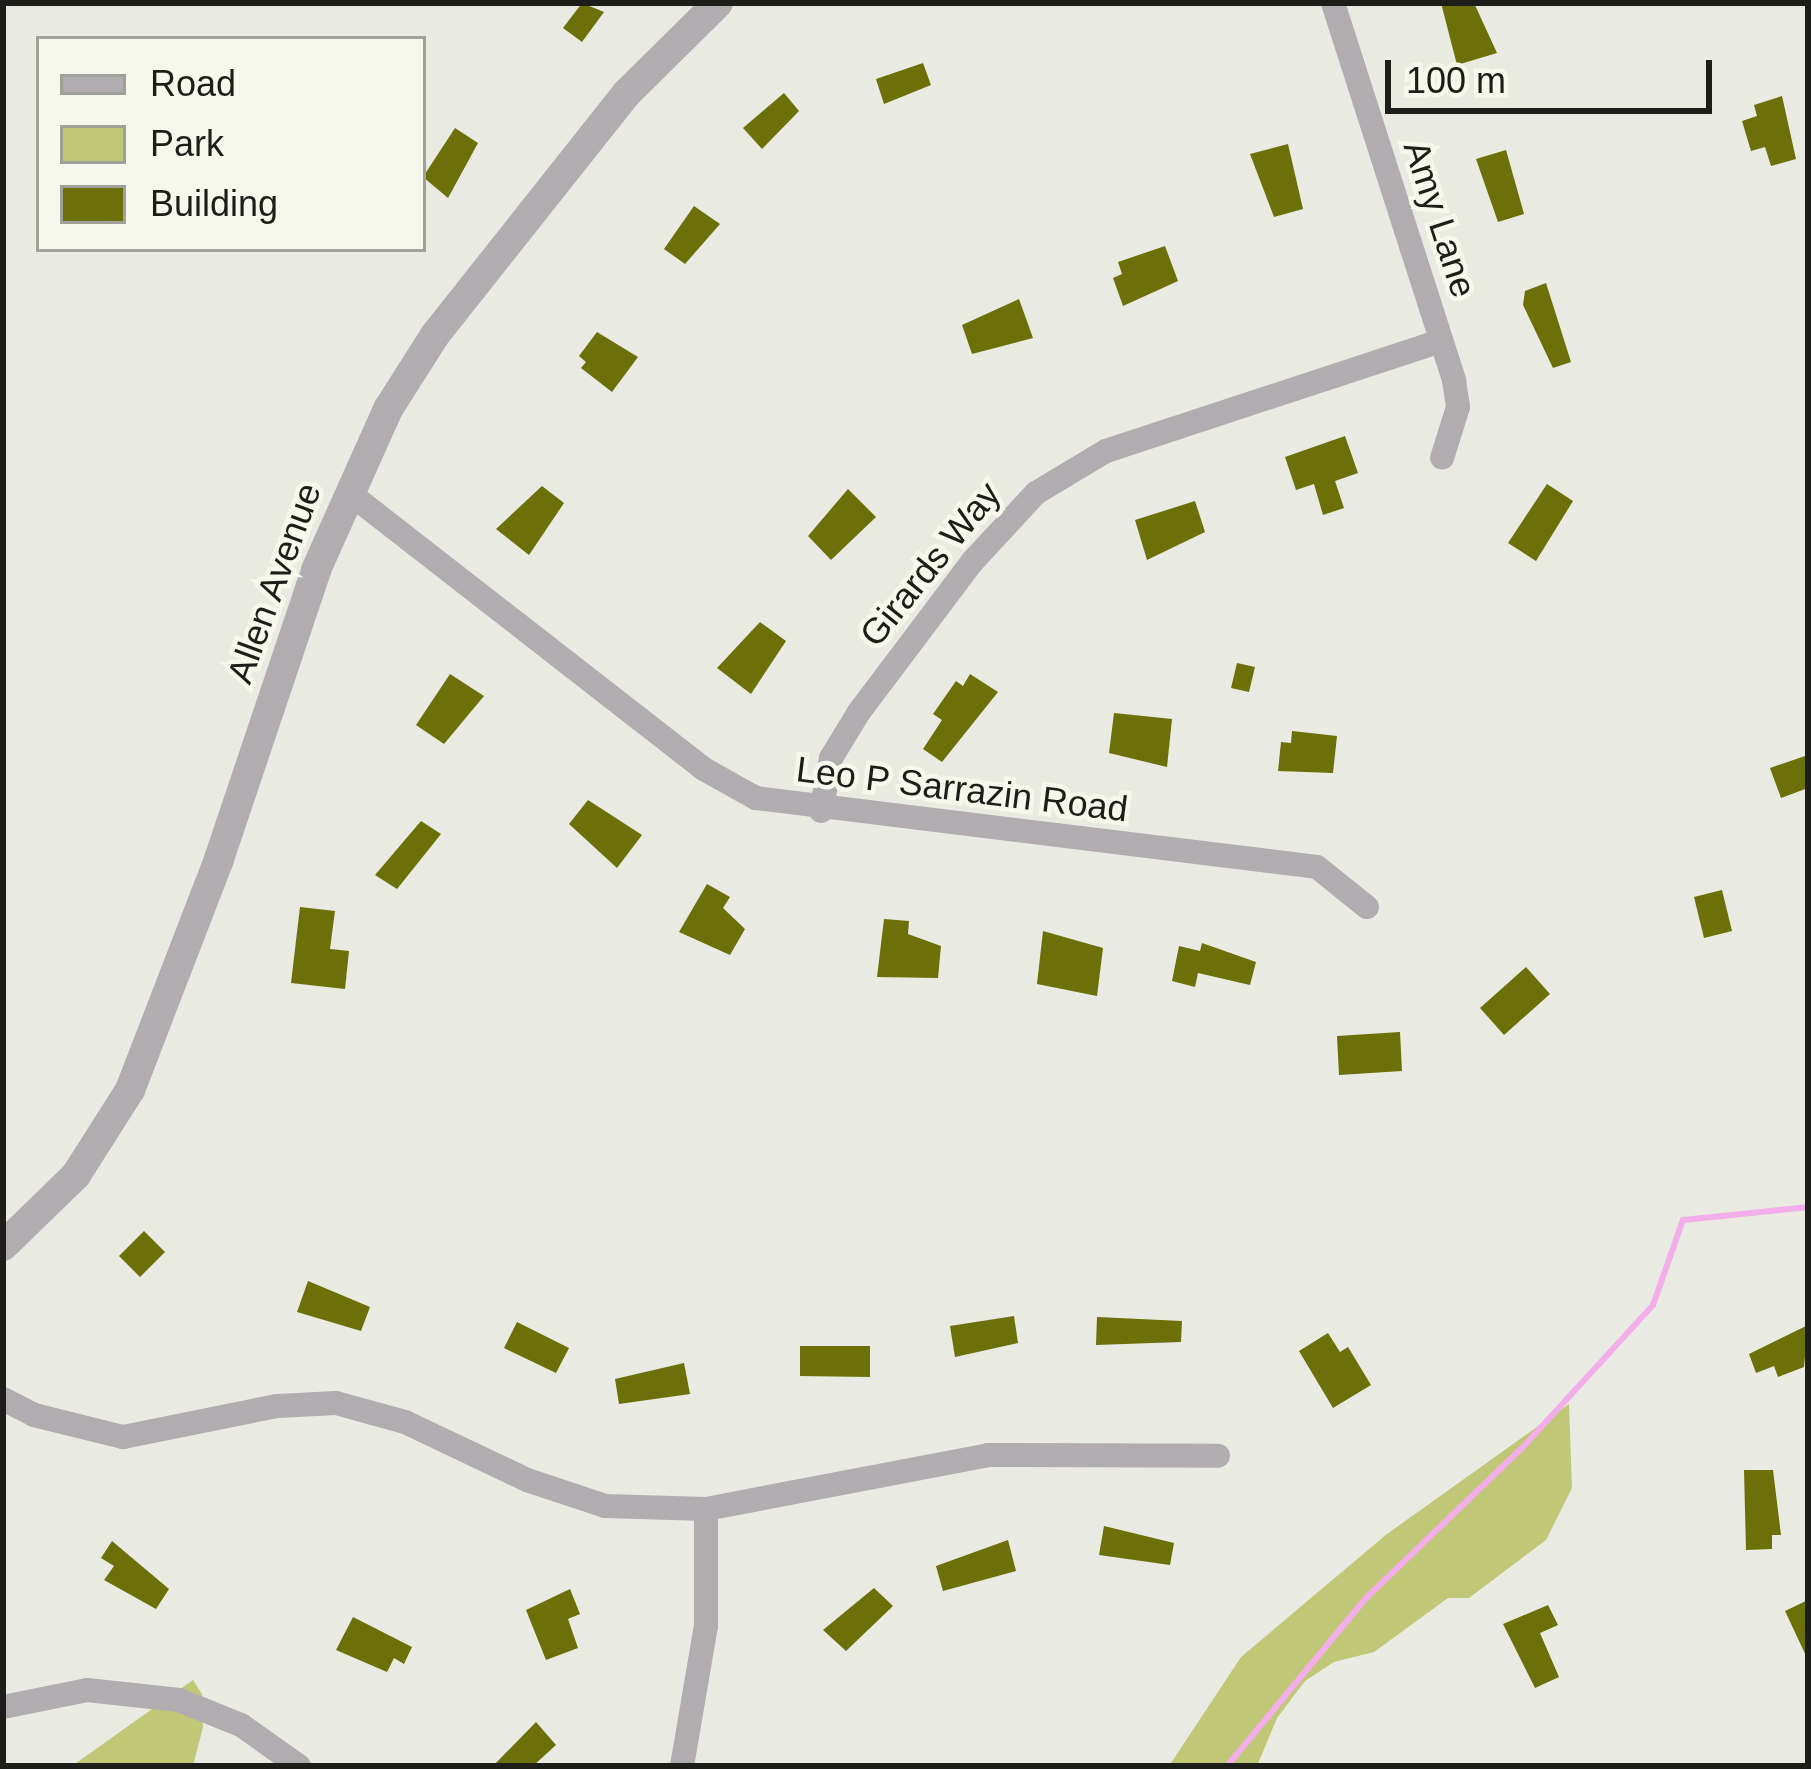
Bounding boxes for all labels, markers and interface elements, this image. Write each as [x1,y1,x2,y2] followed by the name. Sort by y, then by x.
[36,36,426,252] legend
[1391,36,1718,110] scale bar
[1406,60,1506,101] text: 100 m
[150,63,236,104] text: Road
[150,123,224,164] text: Park
[1394,135,1486,303] street label: Amy Lane
[150,183,278,224] text: Building
[851,473,1009,655] street label: Girards Way
[218,476,330,690] street label: Allen Avenue
[794,747,1130,831] street label: Leo P Sarrazin Road

